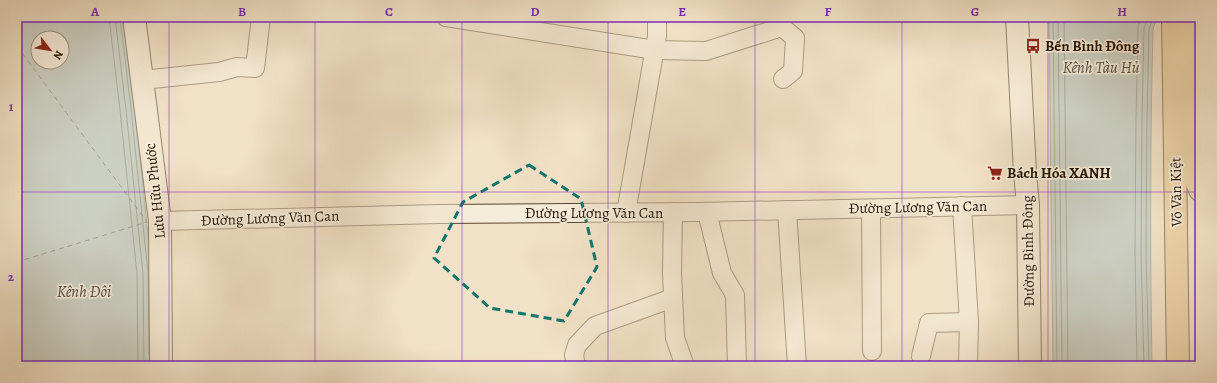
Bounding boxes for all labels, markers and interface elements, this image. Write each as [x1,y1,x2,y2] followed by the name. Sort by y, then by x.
[90,3,100,20] text: A
[238,3,246,20] text: B
[385,3,393,20] text: C
[530,3,540,20] text: D
[678,3,686,20] text: E
[825,3,832,20] text: F
[971,3,979,20] text: G
[1117,3,1127,20] text: H
[30,30,70,70] north arrow
[1045,36,1140,56] place label: Bến Bình Đông
[1024,37,1042,55] bus stop icon: Bến Bình Đông
[50,48,67,62] text: N
[1062,57,1140,79] water label: Kênh Tàu Hủ
[9,98,14,115] text: 1
[140,142,170,240] street label: Lưu Hữu Phước
[1165,157,1187,228] street label: Võ Văn Kiệt
[1007,163,1111,183] place label: Bách Hóa XANH
[986,164,1004,182] supermarket icon: Bách Hóa XANH
[1017,195,1039,307] street label: Đường Bình Đông
[849,196,987,218] street label: Đường Lương Văn Can
[525,203,663,223] street label: Đường Lương Văn Can
[200,206,340,230] street label: Đường Lương Văn Can
[8,268,15,285] text: 2
[57,281,111,303] water label: Kênh Đôi

